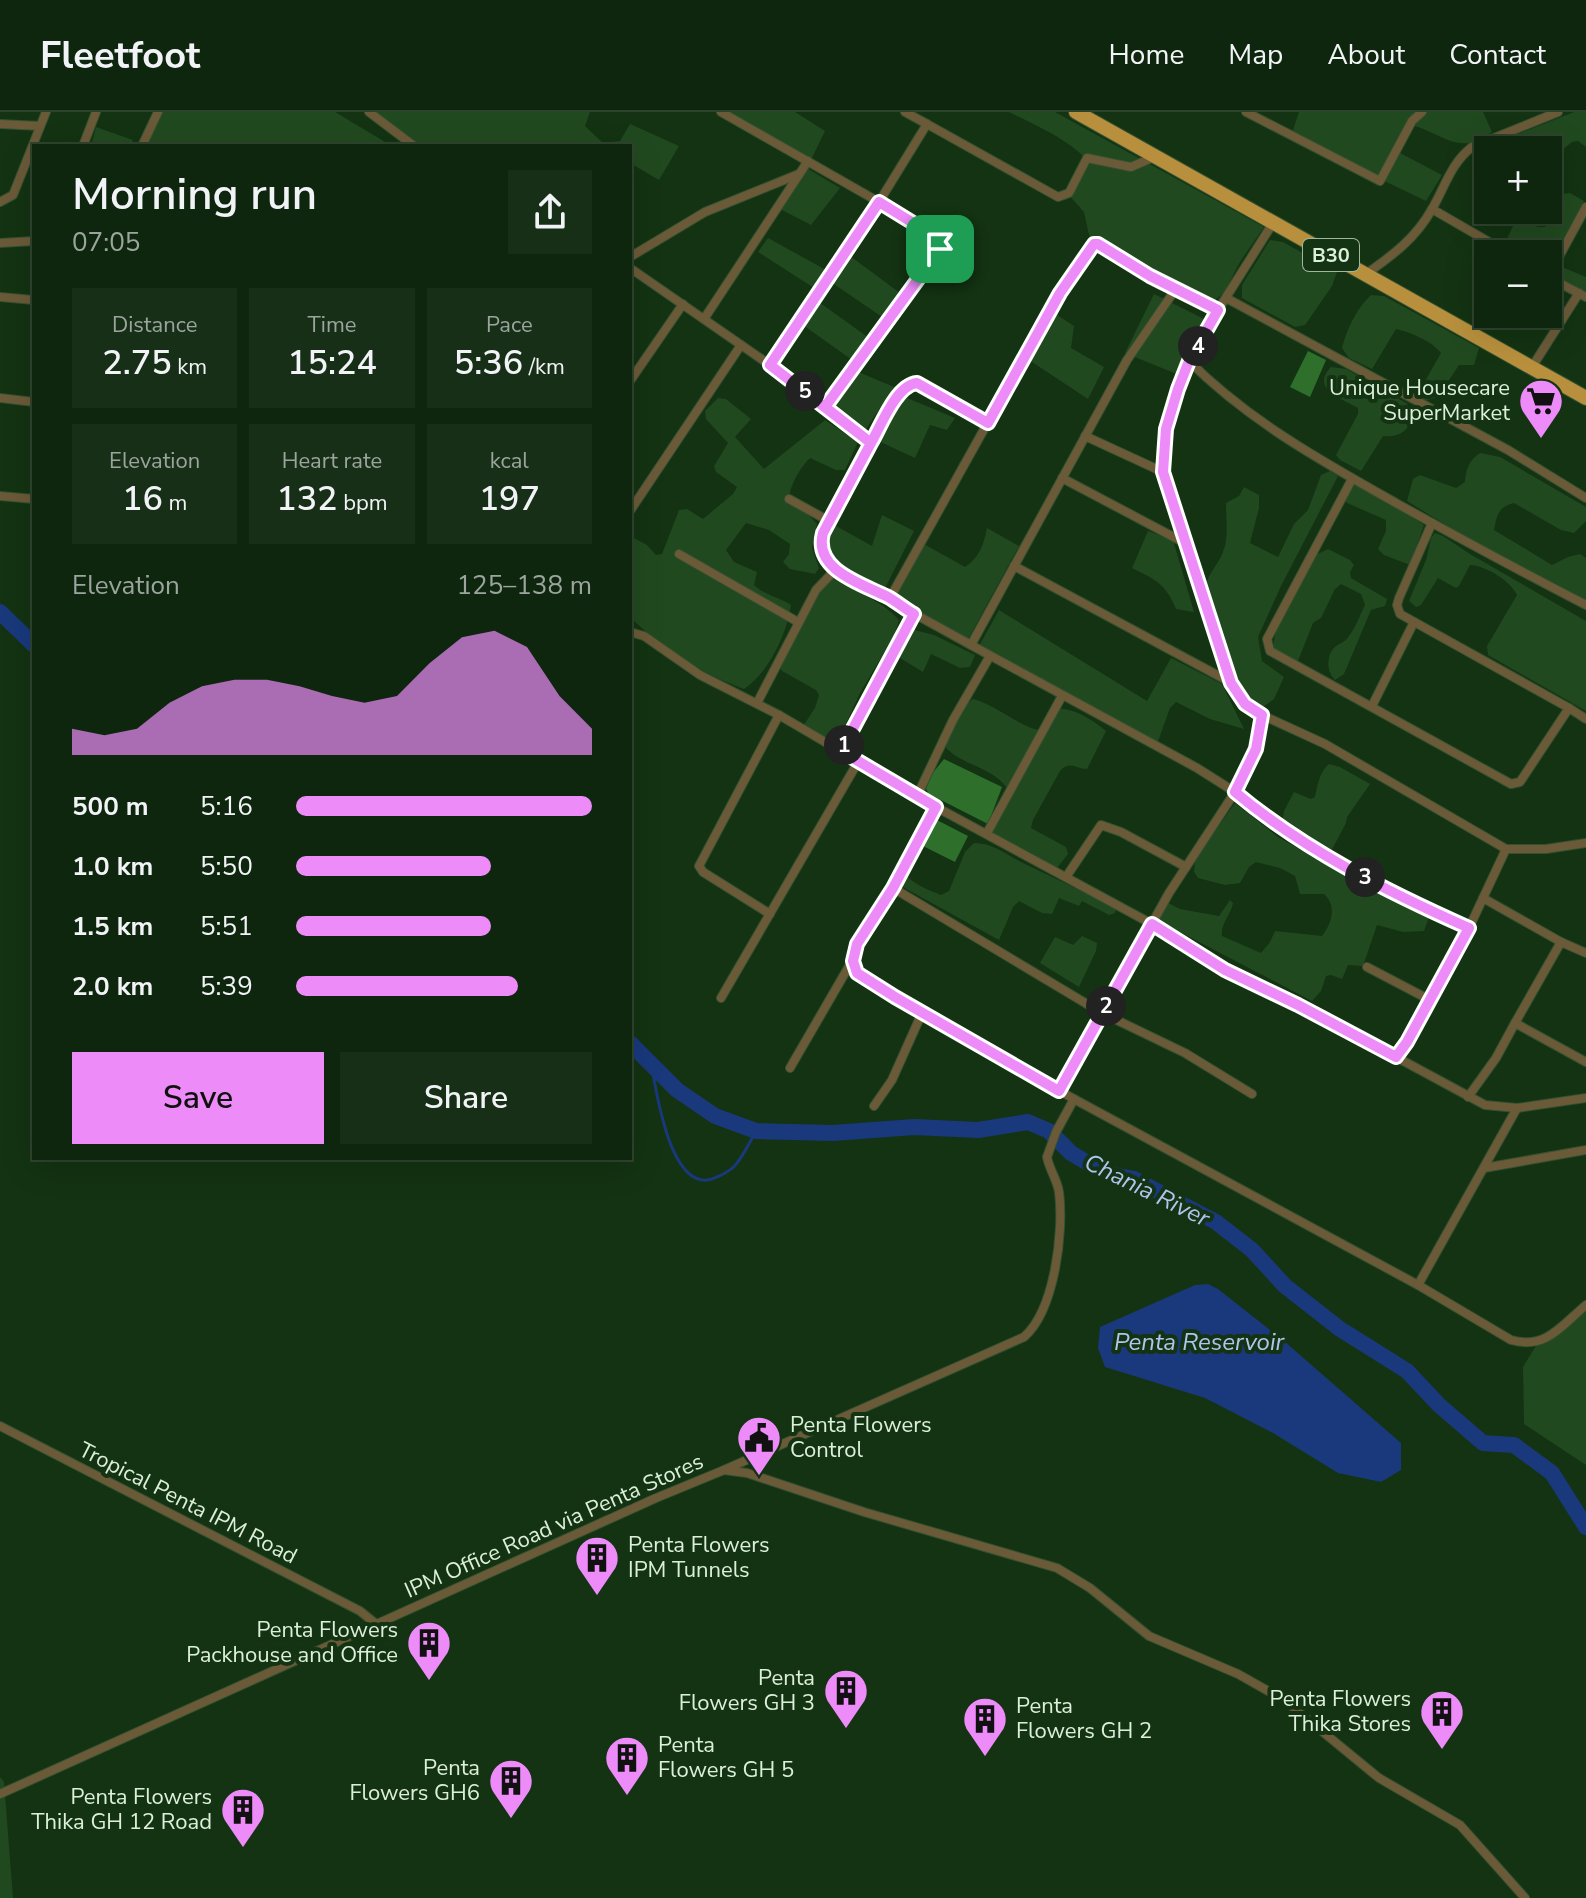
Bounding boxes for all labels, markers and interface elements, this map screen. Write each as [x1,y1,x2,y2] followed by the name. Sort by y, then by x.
[40,30,200,81] text: Fleetfoot
[1109,36,1184,74] text: Home
[1228,36,1283,74] text: Map
[1327,36,1405,74] text: About
[1449,36,1546,74] text: Contact
[1474,136,1562,328] map controls
[1474,136,1562,224] button: +
[72,165,317,225] text: Morning run
[508,170,592,254] button: share
[906,215,974,283] pin
[72,225,140,260] text: 07:05
[918,227,962,271] icon: arrive
[1303,239,1359,271] road number: B30
[1474,240,1562,328] button: −
[112,310,197,340] text: Distance
[308,310,356,340] text: Time
[486,310,533,340] text: Pace
[1178,326,1218,366] pin: 4
[1191,331,1205,361] text: 4
[102,340,172,386] text: 2.75
[287,340,377,386] text: 15:24
[454,340,523,386] text: 5:36
[172,352,207,382] text: km
[523,352,565,382] text: /km
[785,371,825,411] pin: 5
[1329,373,1510,428] place label: Unique Housecare SuperMarket
[798,376,812,406] text: 5
[1517,377,1565,440] supermarket icon: Unique Housecare SuperMarket
[109,446,200,476] text: Elevation
[282,446,382,476] text: Heart rate
[490,446,529,476] text: kcal
[122,476,163,522] text: 16
[276,476,338,522] text: 132
[479,476,540,522] text: 197
[163,488,187,518] text: m
[338,488,388,518] text: bpm
[72,568,180,603] text: Elevation
[456,568,592,603] text: 125–138 m
[824,725,864,765] pin: 1
[837,730,851,760] text: 1
[72,789,149,824] text: 500 m
[200,789,253,824] text: 5:16
[72,849,153,884] text: 1.0 km
[200,849,253,884] text: 5:50
[1345,857,1385,897] pin: 3
[1358,862,1372,892] text: 3
[72,909,153,944] text: 1.5 km
[200,909,253,944] text: 5:51
[72,969,153,1004] text: 2.0 km
[200,969,253,1004] text: 5:39
[1086,986,1126,1026] pin: 2
[1099,991,1113,1021] text: 2
[72,1052,324,1144] button: Save
[340,1052,592,1144] button: Share
[1079,1146,1216,1235] water label: Chania River
[1114,1326,1286,1358] water label: Penta Reservoir
[790,1410,932,1465] place label: Penta Flowers Control
[735,1414,783,1477] public building icon: Penta Flowers Control
[74,1435,302,1571] street label: Tropical Penta IPM Road
[400,1446,708,1606] street label: IPM Office Road via Penta Stores
[628,1530,770,1585] place label: Penta Flowers IPM Tunnels
[573,1534,621,1597] building icon: Penta Flowers IPM Tunnels
[186,1615,398,1670] place label: Penta Flowers Packhouse and Office
[405,1619,453,1682] building icon: Penta Flowers Packhouse and Office
[679,1663,815,1718] place label: Penta Flowers GH 3
[822,1667,870,1730] building icon: Penta Flowers GH 3
[1269,1684,1411,1739] place label: Penta Flowers Thika Stores
[1418,1688,1466,1751] building icon: Penta Flowers Thika Stores
[1016,1691,1152,1746] place label: Penta Flowers GH 2
[961,1695,1009,1758] building icon: Penta Flowers GH 2
[658,1730,794,1785] place label: Penta Flowers GH 5
[603,1734,651,1797] building icon: Penta Flowers GH 5
[350,1753,480,1808] place label: Penta Flowers GH6
[487,1757,535,1820] building icon: Penta Flowers GH6
[31,1782,212,1837] place label: Penta Flowers Thika GH 12 Road
[219,1786,267,1849] building icon: Penta Flowers Thika GH 12 Road

